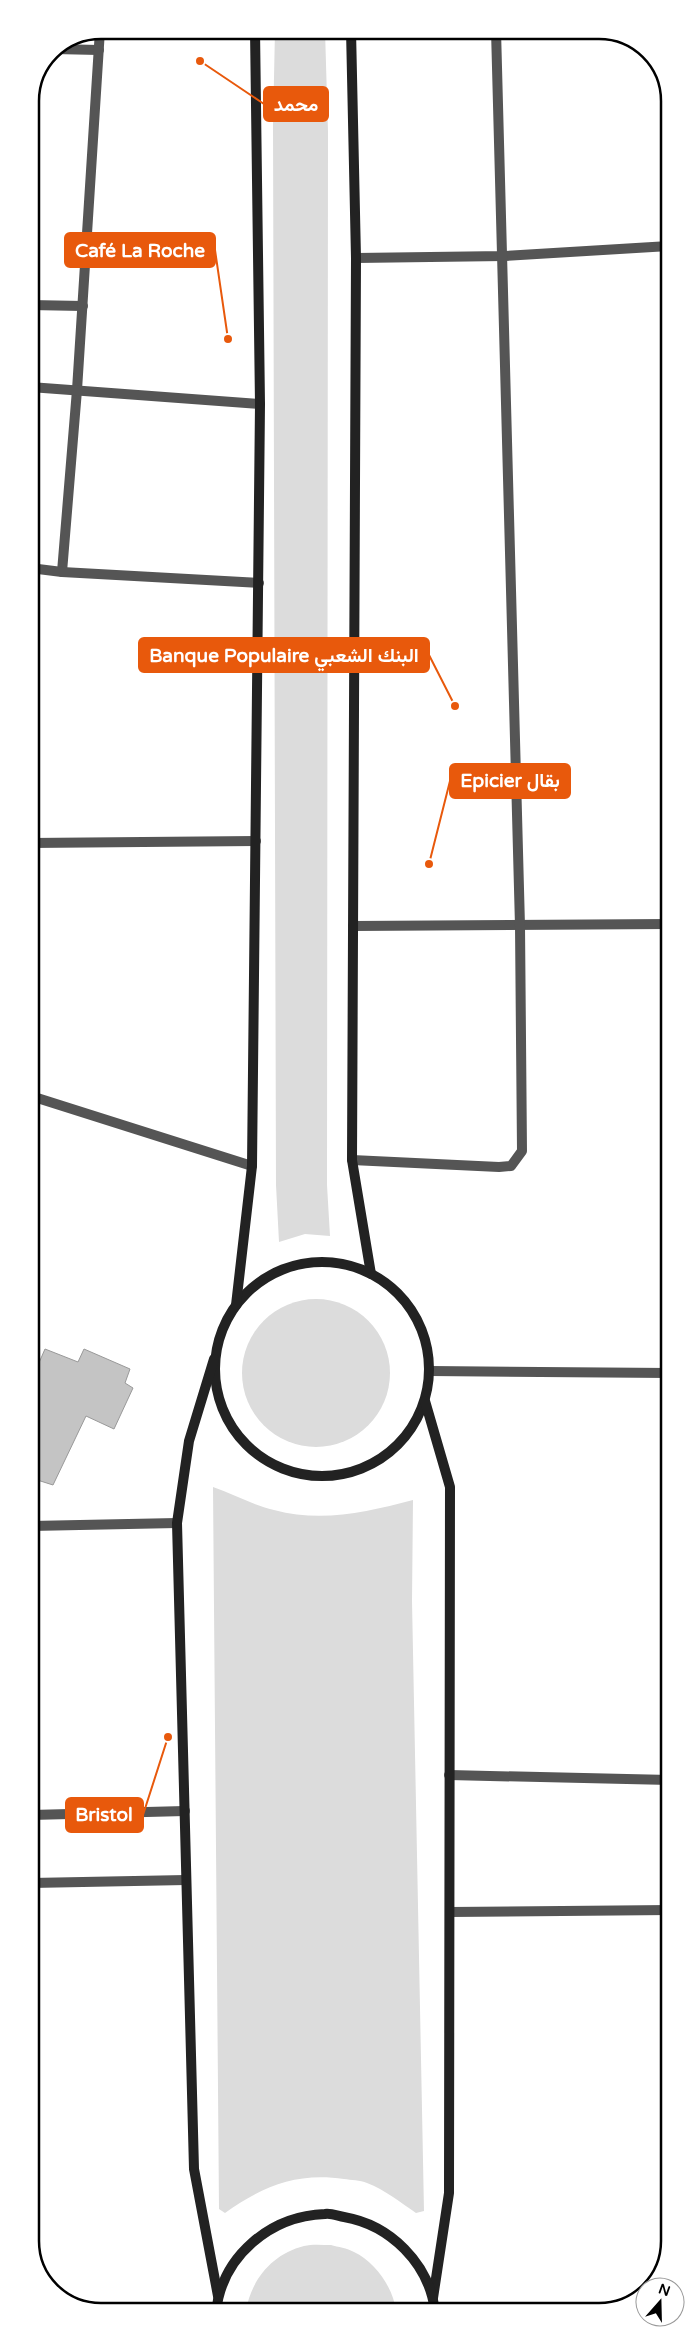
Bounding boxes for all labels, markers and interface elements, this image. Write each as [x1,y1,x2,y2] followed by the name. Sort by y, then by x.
[264,87,328,121] callout: محمد
[274,94,318,116] text: محمد
[65,233,215,267] callout: Café La Roche
[75,240,205,262] text: Café La Roche
[139,638,429,672] callout: Banque Populaire البنك الشعبي
[149,645,419,672] text: Banque Populaire البنك الشعبي
[450,764,570,798] callout: Epicier بقال
[460,770,560,793] text: Epicier بقال
[66,1798,143,1832] callout: Bristol
[75,1804,133,1826] text: Bristol
[635,2277,685,2327] north arrow
[656,2280,672,2300] text: N

